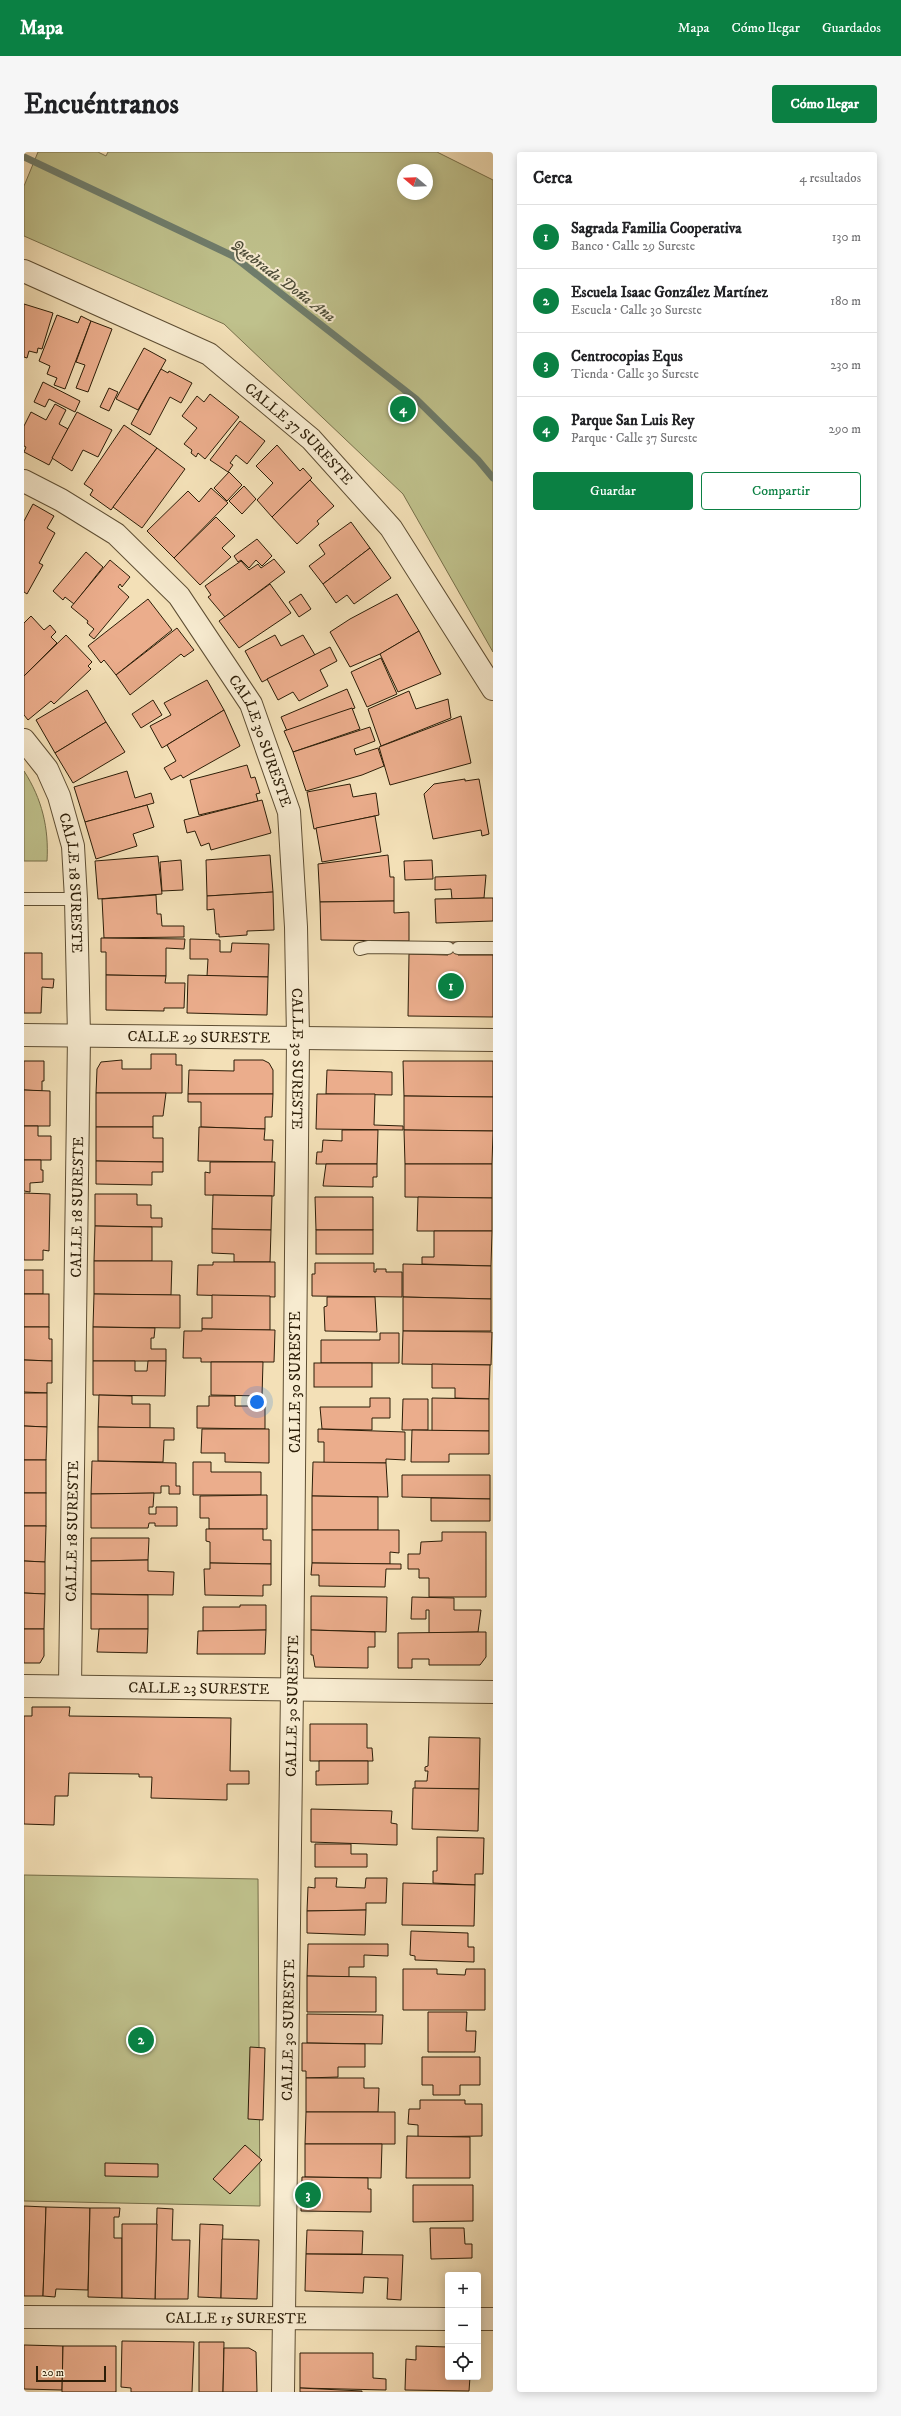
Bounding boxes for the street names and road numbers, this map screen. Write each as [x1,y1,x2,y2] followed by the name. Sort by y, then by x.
[241,379,357,489] street label: CALLE 37 SURESTE
[224,671,296,810] street label: CALLE 30 SURESTE
[54,811,86,954] street label: CALLE 18 SURESTE
[287,988,307,1130] street label: CALLE 30 SURESTE
[127,1027,271,1048] street label: CALLE 29 SURESTE
[67,1136,88,1278] street label: CALLE 18 SURESTE
[286,1311,305,1453] street label: CALLE 30 SURESTE
[62,1460,83,1602] street label: CALLE 18 SURESTE
[282,1635,303,1777] street label: CALLE 30 SURESTE
[128,1678,270,1699] street label: CALLE 23 SURESTE
[278,1959,299,2101] street label: CALLE 30 SURESTE
[165,2309,307,2328] street label: CALLE 15 SURESTE

